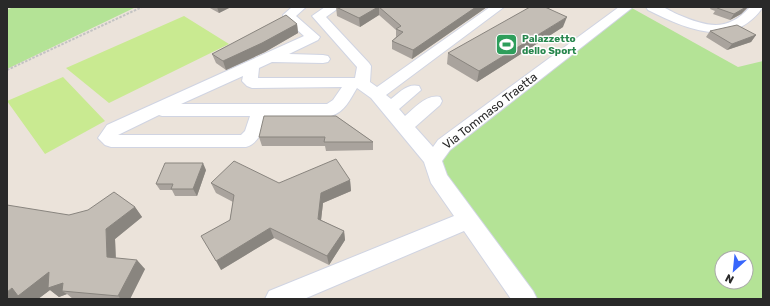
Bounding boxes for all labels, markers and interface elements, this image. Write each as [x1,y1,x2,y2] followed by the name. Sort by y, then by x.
[493,32,519,58] sports icon: Palazzetto dello Sport
[522,33,577,57] place label: Palazzetto dello Sport
[440,70,540,152] street label: Via Tommaso Traetta
[714,250,754,290] north arrow
[723,271,736,286] text: N

